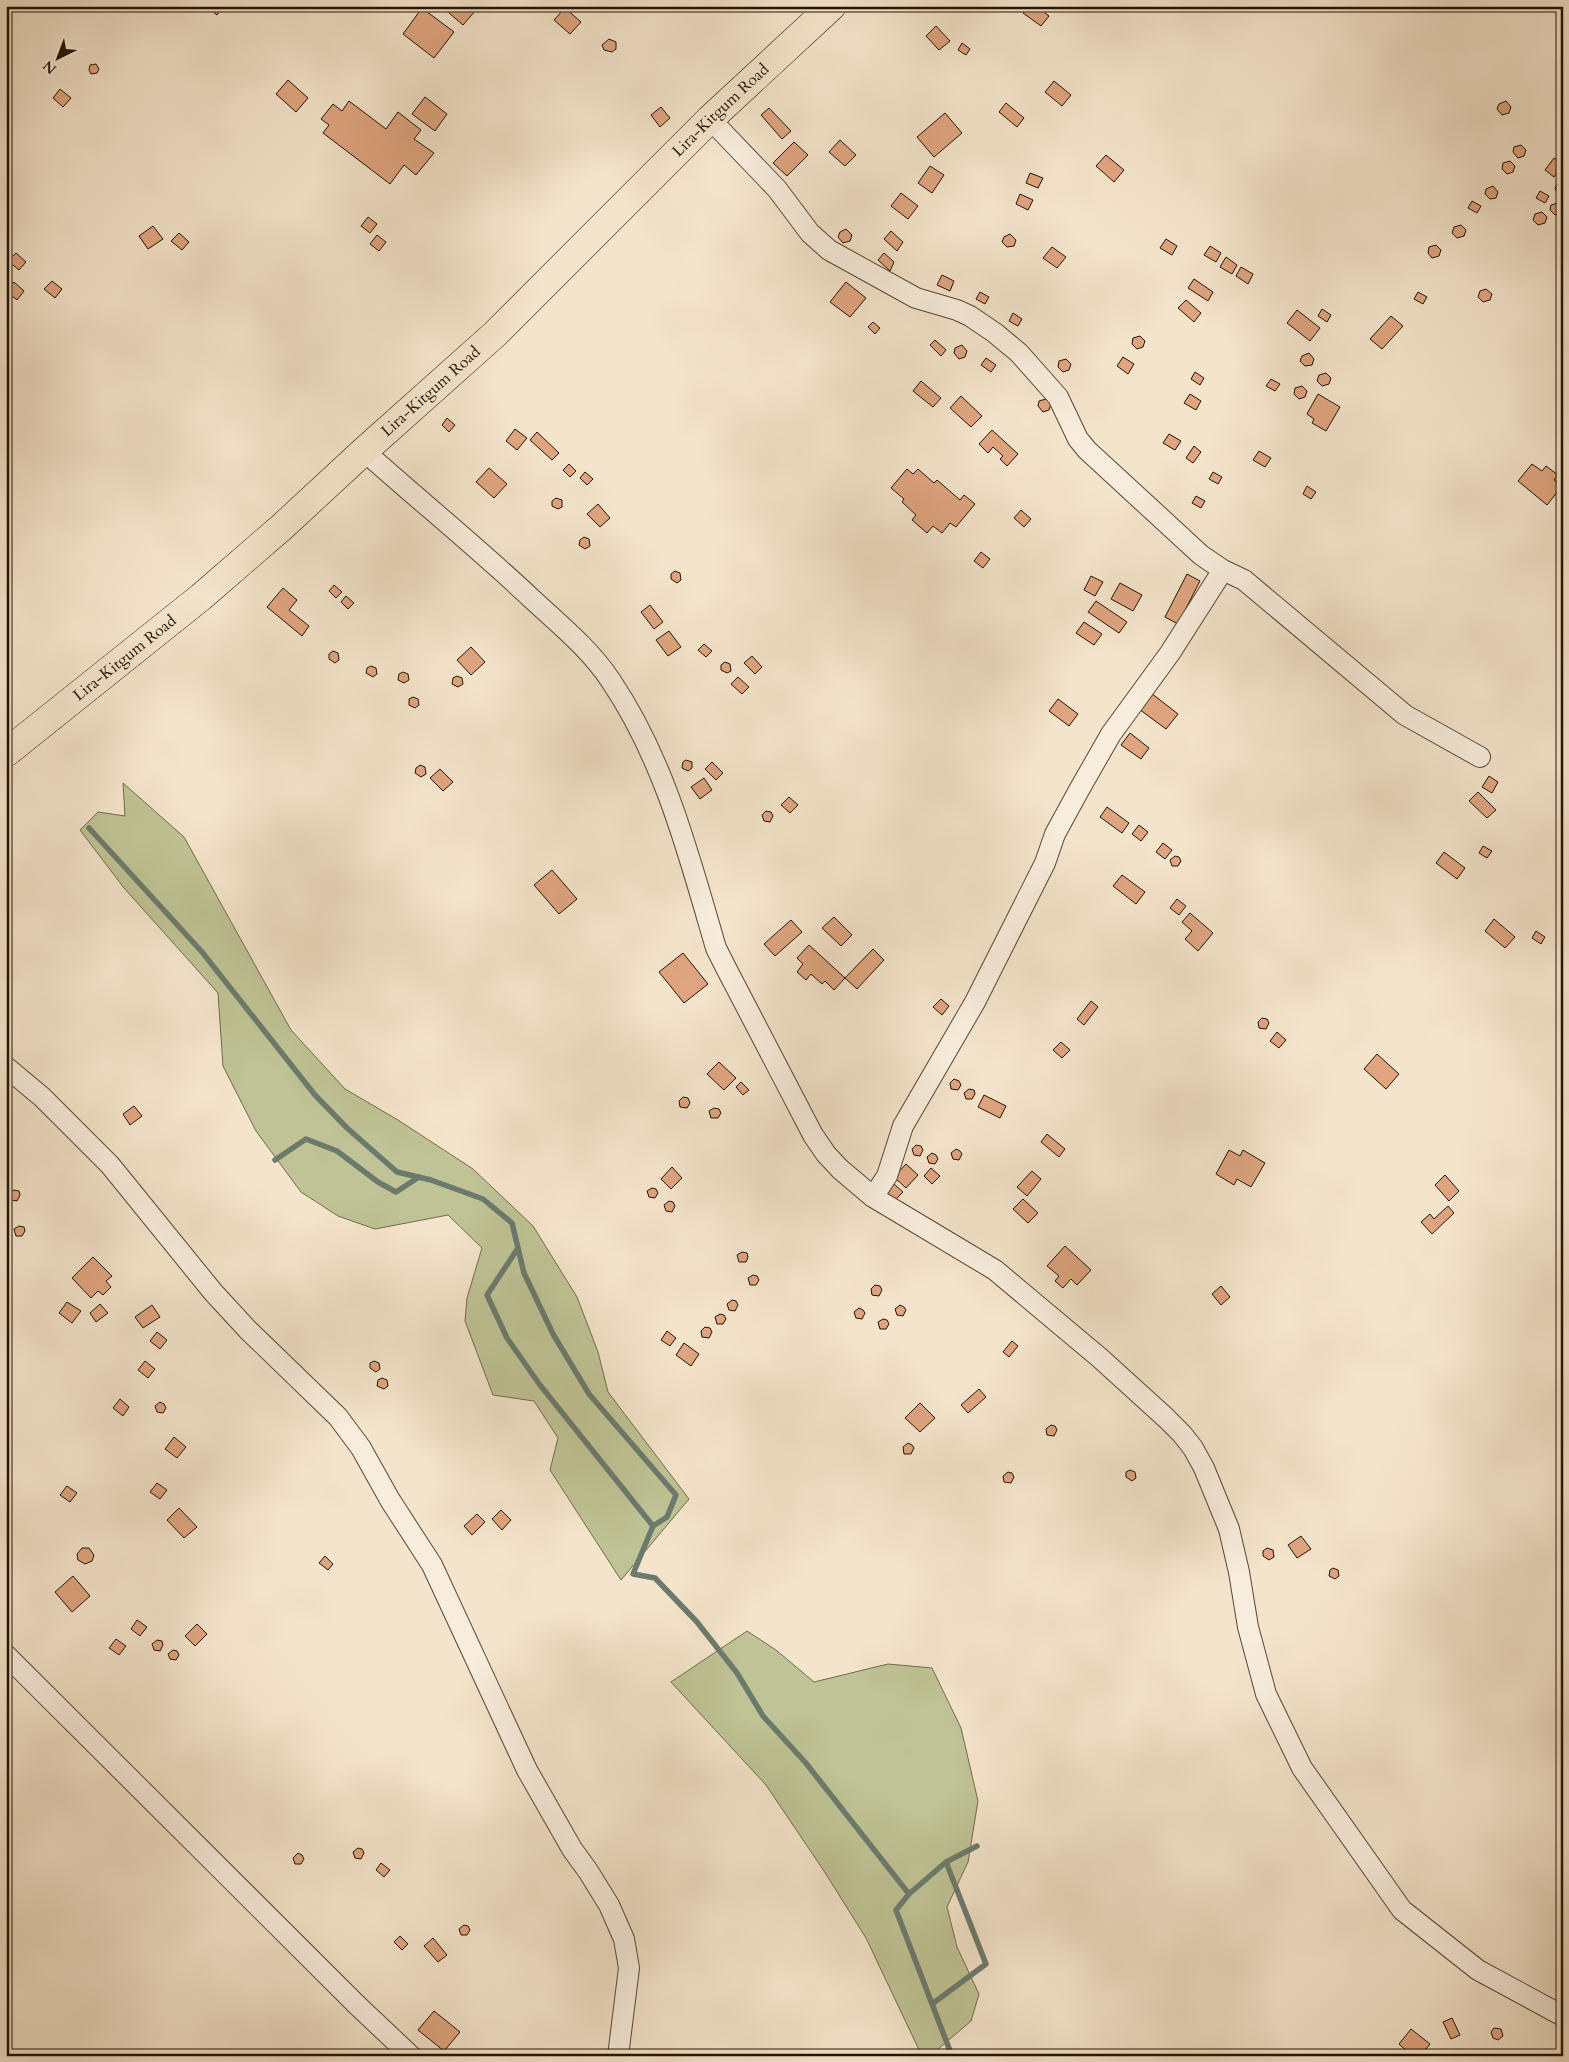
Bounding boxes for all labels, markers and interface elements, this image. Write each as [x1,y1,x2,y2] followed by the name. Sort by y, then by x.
[32,32,82,82] north arrow
[39,56,61,78] text: N
[667,58,774,162] street label: Lira-Kitgum Road
[376,341,485,442] street label: Lira-Kitgum Road
[68,610,181,706] street label: Lira-Kitgum Road

